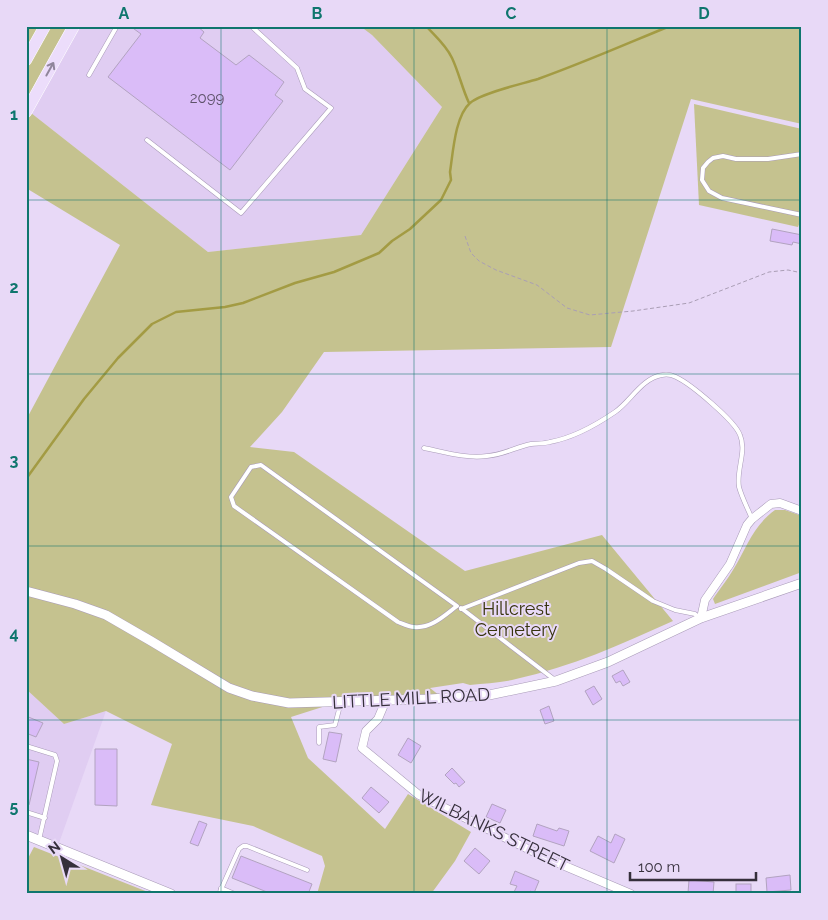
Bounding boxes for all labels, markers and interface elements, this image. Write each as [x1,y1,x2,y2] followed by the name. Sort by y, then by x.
[119,4,130,23] text: A
[312,4,323,23] text: B
[506,4,517,23] text: C
[698,4,710,23] text: D
[46,62,55,77] one-way arrow
[190,89,224,107] house number: 2099
[10,105,18,124] text: 1
[9,278,19,297] text: 2
[10,451,19,470] text: 3
[475,598,557,640] park label: Hillcrest Cemetery
[9,624,19,643] text: 4
[331,683,491,713] street label: LITTLE MILL ROAD
[415,784,573,876] street label: WILBANKS STREET
[10,797,19,816] text: 5
[38,832,88,882] north arrow
[45,838,63,857] text: N
[630,850,757,882] scale bar
[638,858,680,876] text: 100 m

